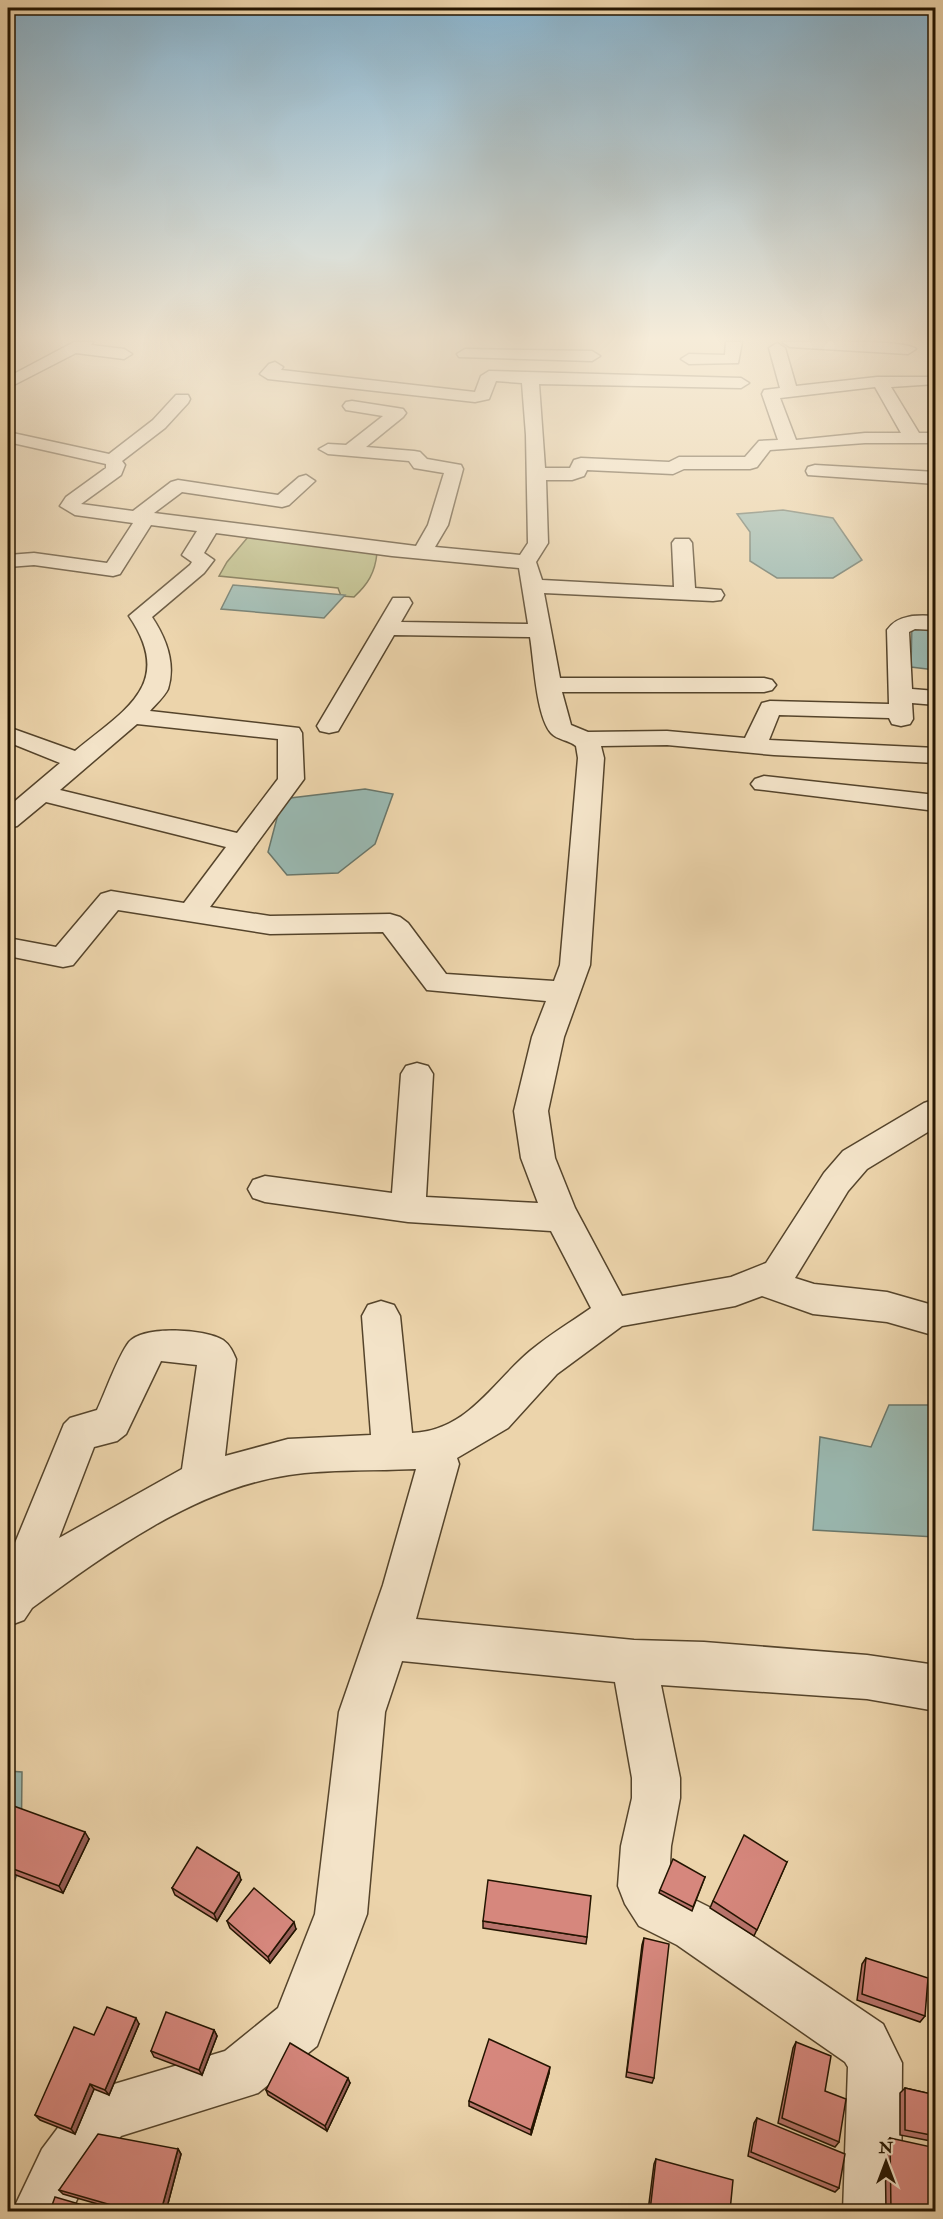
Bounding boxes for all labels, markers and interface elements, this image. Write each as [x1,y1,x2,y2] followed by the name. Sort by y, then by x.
[856,2132,916,2192] north arrow
[878,2138,894,2158] text: N

